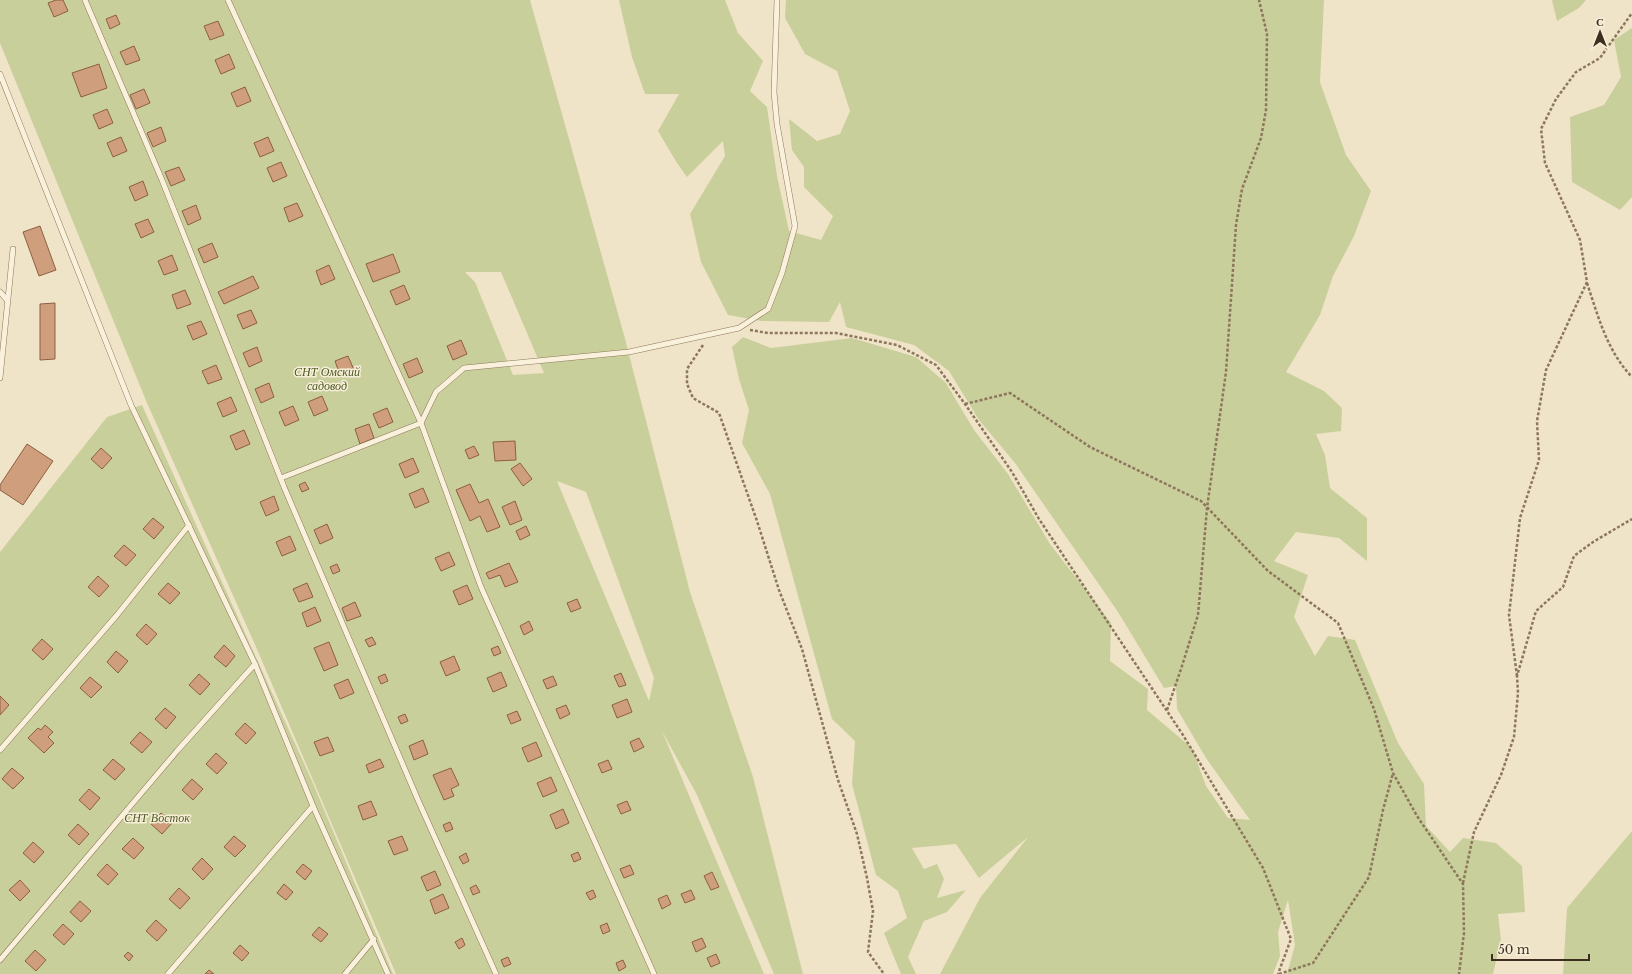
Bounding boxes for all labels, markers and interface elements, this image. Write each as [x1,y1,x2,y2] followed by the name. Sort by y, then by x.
[1580,12,1620,52] north arrow
[1596,15,1604,29] text: С
[294,364,360,393] park label: СНТ Омский садовод
[124,810,190,825] park label: СНТ Восток
[1492,936,1589,962] scale bar
[1498,942,1530,957] text: 50 m

